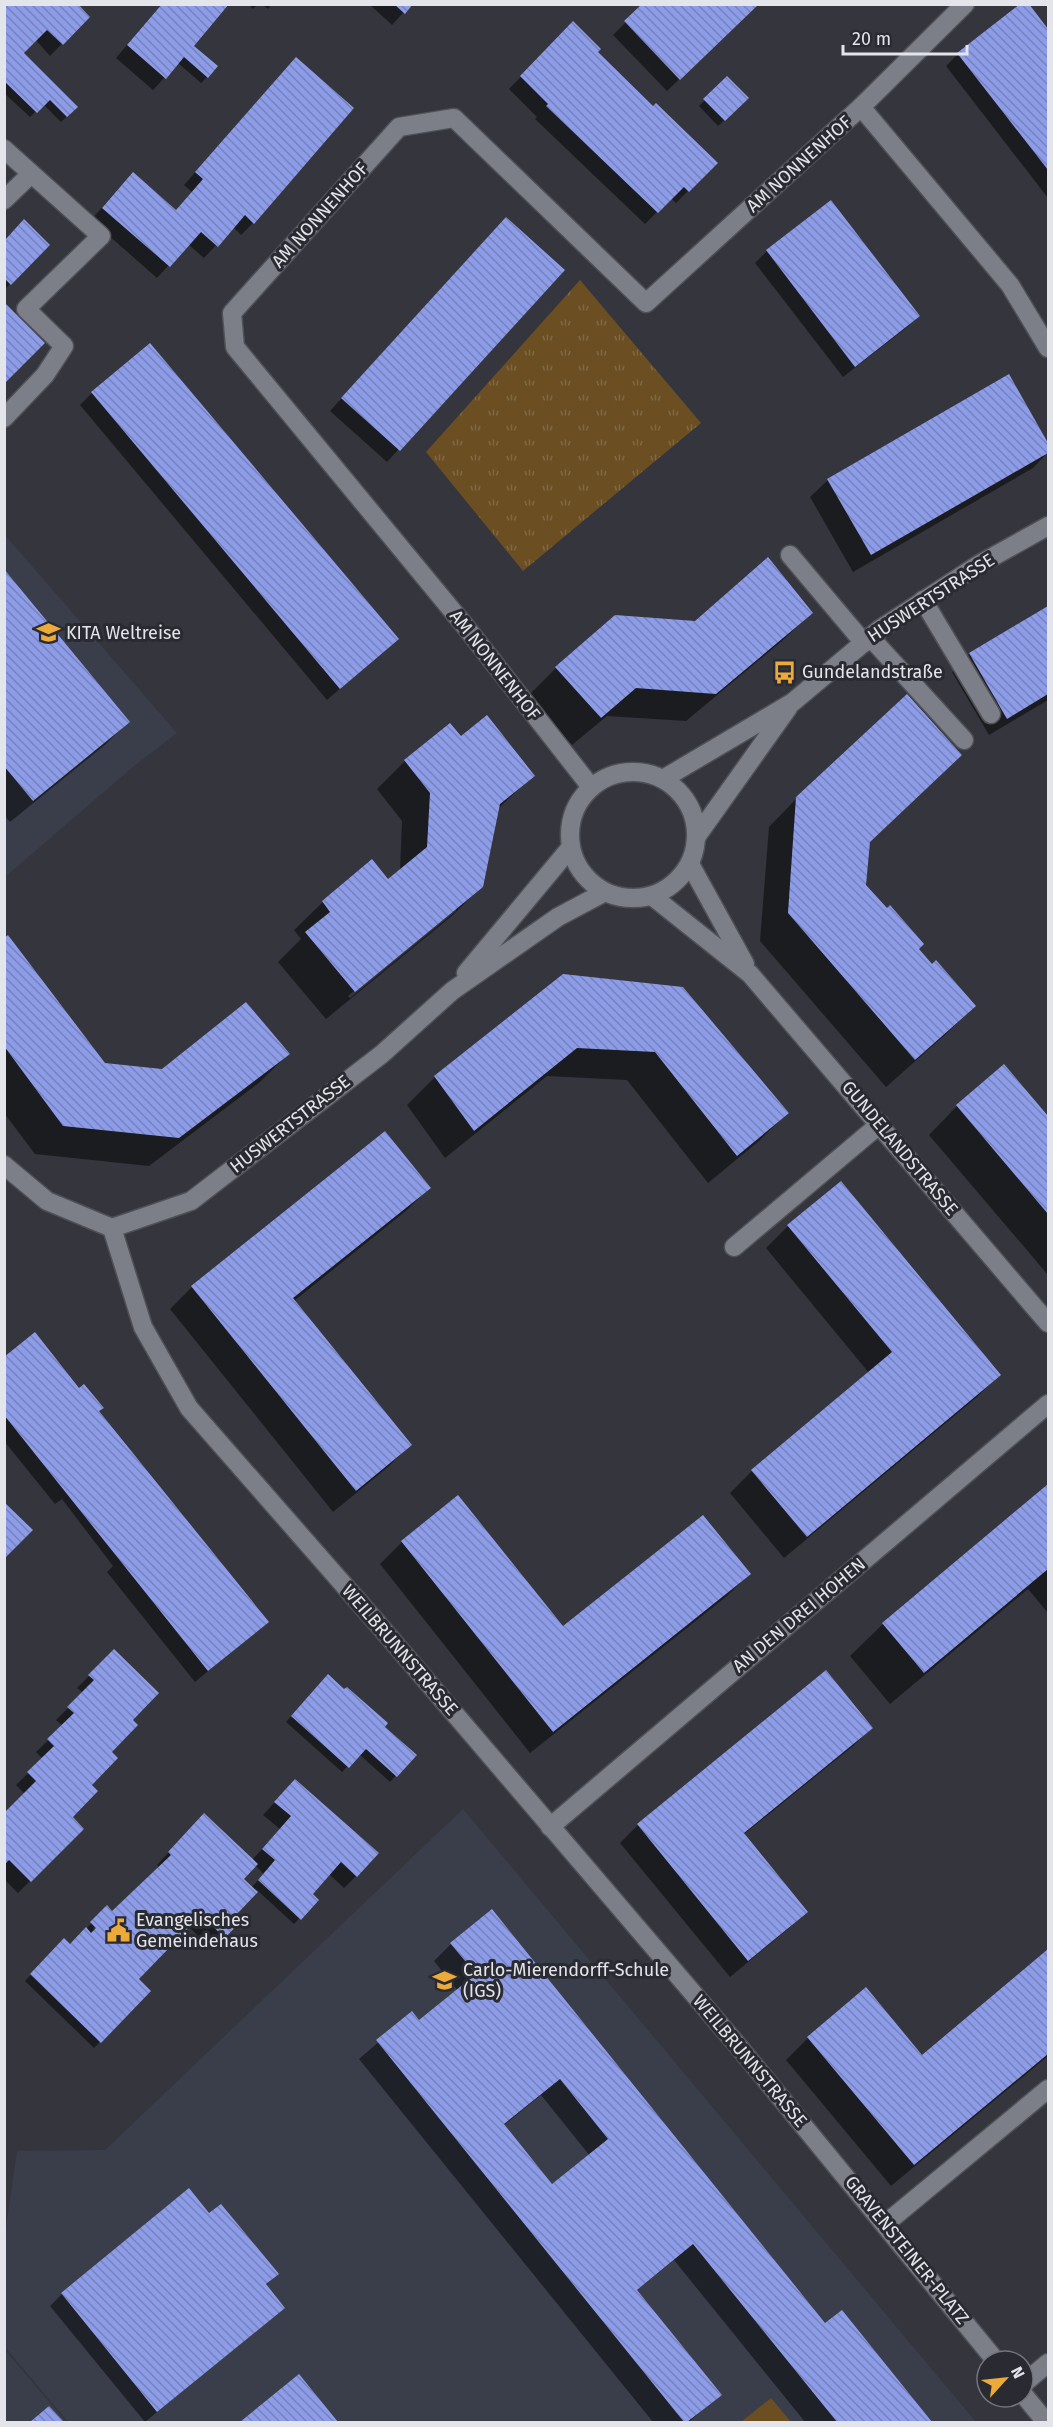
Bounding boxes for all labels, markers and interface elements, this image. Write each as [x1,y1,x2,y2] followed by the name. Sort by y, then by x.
[843,18,968,56] scale bar
[852,28,891,50] text: 20 m
[742,111,856,217] street label: AM NONNENHOF
[267,158,373,272] street label: AM NONNENHOF
[864,549,998,647] street label: HUSWERTSTRASSE
[445,605,545,725] street label: AM NONNENHOF
[35,620,61,646] school or university icon: KITA Weltreise
[66,622,181,644] place label: KITA Weltreise
[771,659,797,685] bus stop icon: Gundelandstraße
[802,661,943,683] place label: Gundelandstraße
[225,1070,355,1178] street label: HUSWERTSTRASSE
[837,1076,963,1220] street label: GUNDELANDSTRASSE
[728,1553,870,1677] street label: AN DEN DREI HOHEN
[337,1580,463,1720] street label: WEILBRUNNSTRASSE
[136,1909,258,1952] place label: Evangelisches Gemeindehaus
[105,1917,131,1943] public building icon: Evangelisches Gemeindehaus
[463,1959,669,2002] place label: Carlo-Mierendorff-Schule (IGS)
[432,1967,458,1993] school or university icon: Carlo-Mierendorff-Schule (IGS)
[688,1990,812,2132] street label: WEILBRUNNSTRASSE
[840,2171,974,2329] street label: GRAVENSTEINER-PLATZ
[975,2349,1035,2409] north arrow
[1007,2363,1029,2381] text: N

